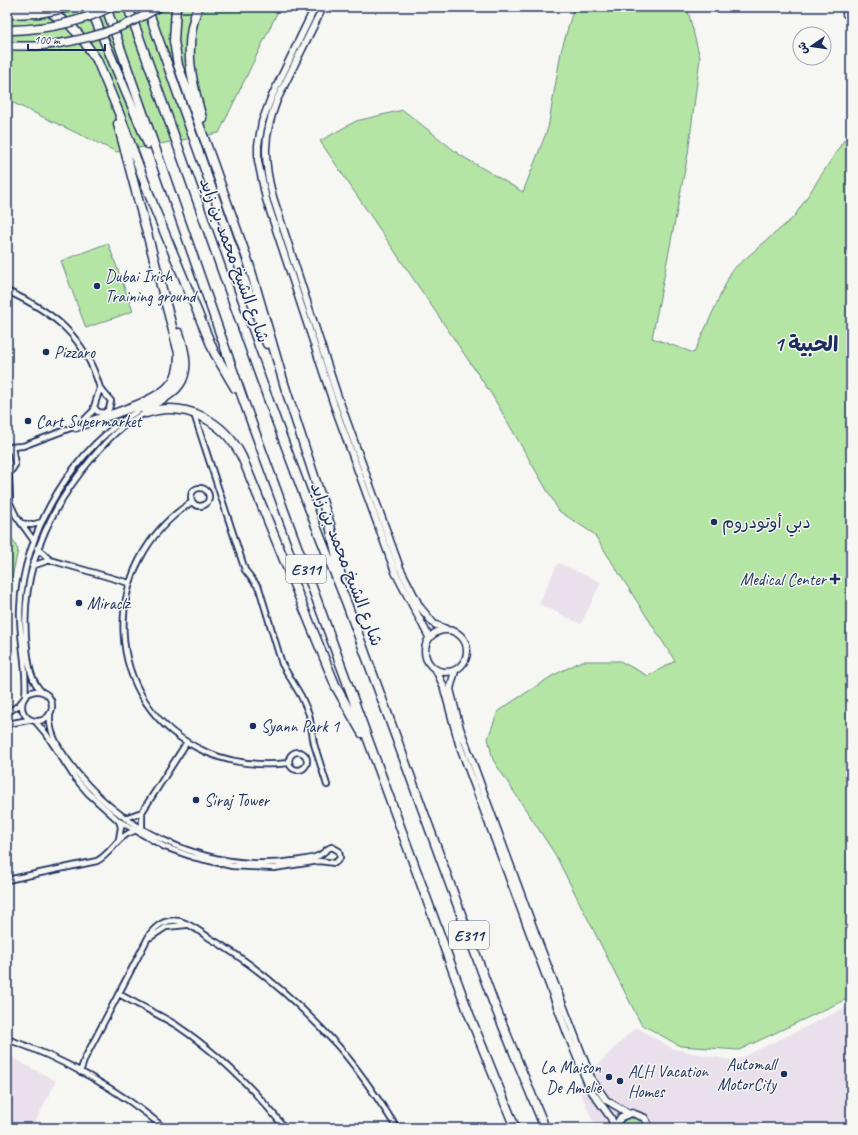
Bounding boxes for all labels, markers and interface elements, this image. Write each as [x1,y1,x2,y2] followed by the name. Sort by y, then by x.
[28,26,105,52] scale bar
[792,26,832,66] north arrow
[34,32,61,48] text: 100 m
[794,41,810,56] text: ش
[194,175,274,346] street label: شارع الشيخ محمد بن زايد
[105,266,199,307] place label: Dubai Irish Training ground
[92,281,102,291] marker: Dubai Irish Training ground
[774,331,838,357] district label: الحبية 1
[54,342,96,363] place label: Pizzaro
[41,347,51,357] marker: Pizzaro
[36,411,144,432] place label: Cart Supermarket
[23,416,33,426] marker: Cart Supermarket
[305,479,387,649] street label: شارع الشيخ محمد بن زايد
[722,512,811,537] place label: دبي أوتودروم
[709,517,719,527] marker: دبي أوتودروم
[286,555,326,583] road number: E311
[740,569,828,590] place label: Medical Center
[829,573,841,585] marker: Medical Center
[87,593,131,614] place label: Miraclz
[74,598,84,608] marker: Miraclz
[261,716,341,737] place label: Syann Park 1
[248,721,258,731] marker: Syann Park 1
[204,790,271,811] place label: Siraj Tower
[191,795,201,805] marker: Siraj Tower
[449,921,489,949] road number: E311
[717,1054,779,1095] place label: Automall MotorCity
[541,1057,602,1098] place label: La Maison De Amelie
[628,1061,710,1102] place label: ALH Vacation Homes
[779,1069,789,1079] marker: Automall MotorCity
[604,1072,614,1082] marker: La Maison De Amelie
[615,1076,625,1086] marker: ALH Vacation Homes

